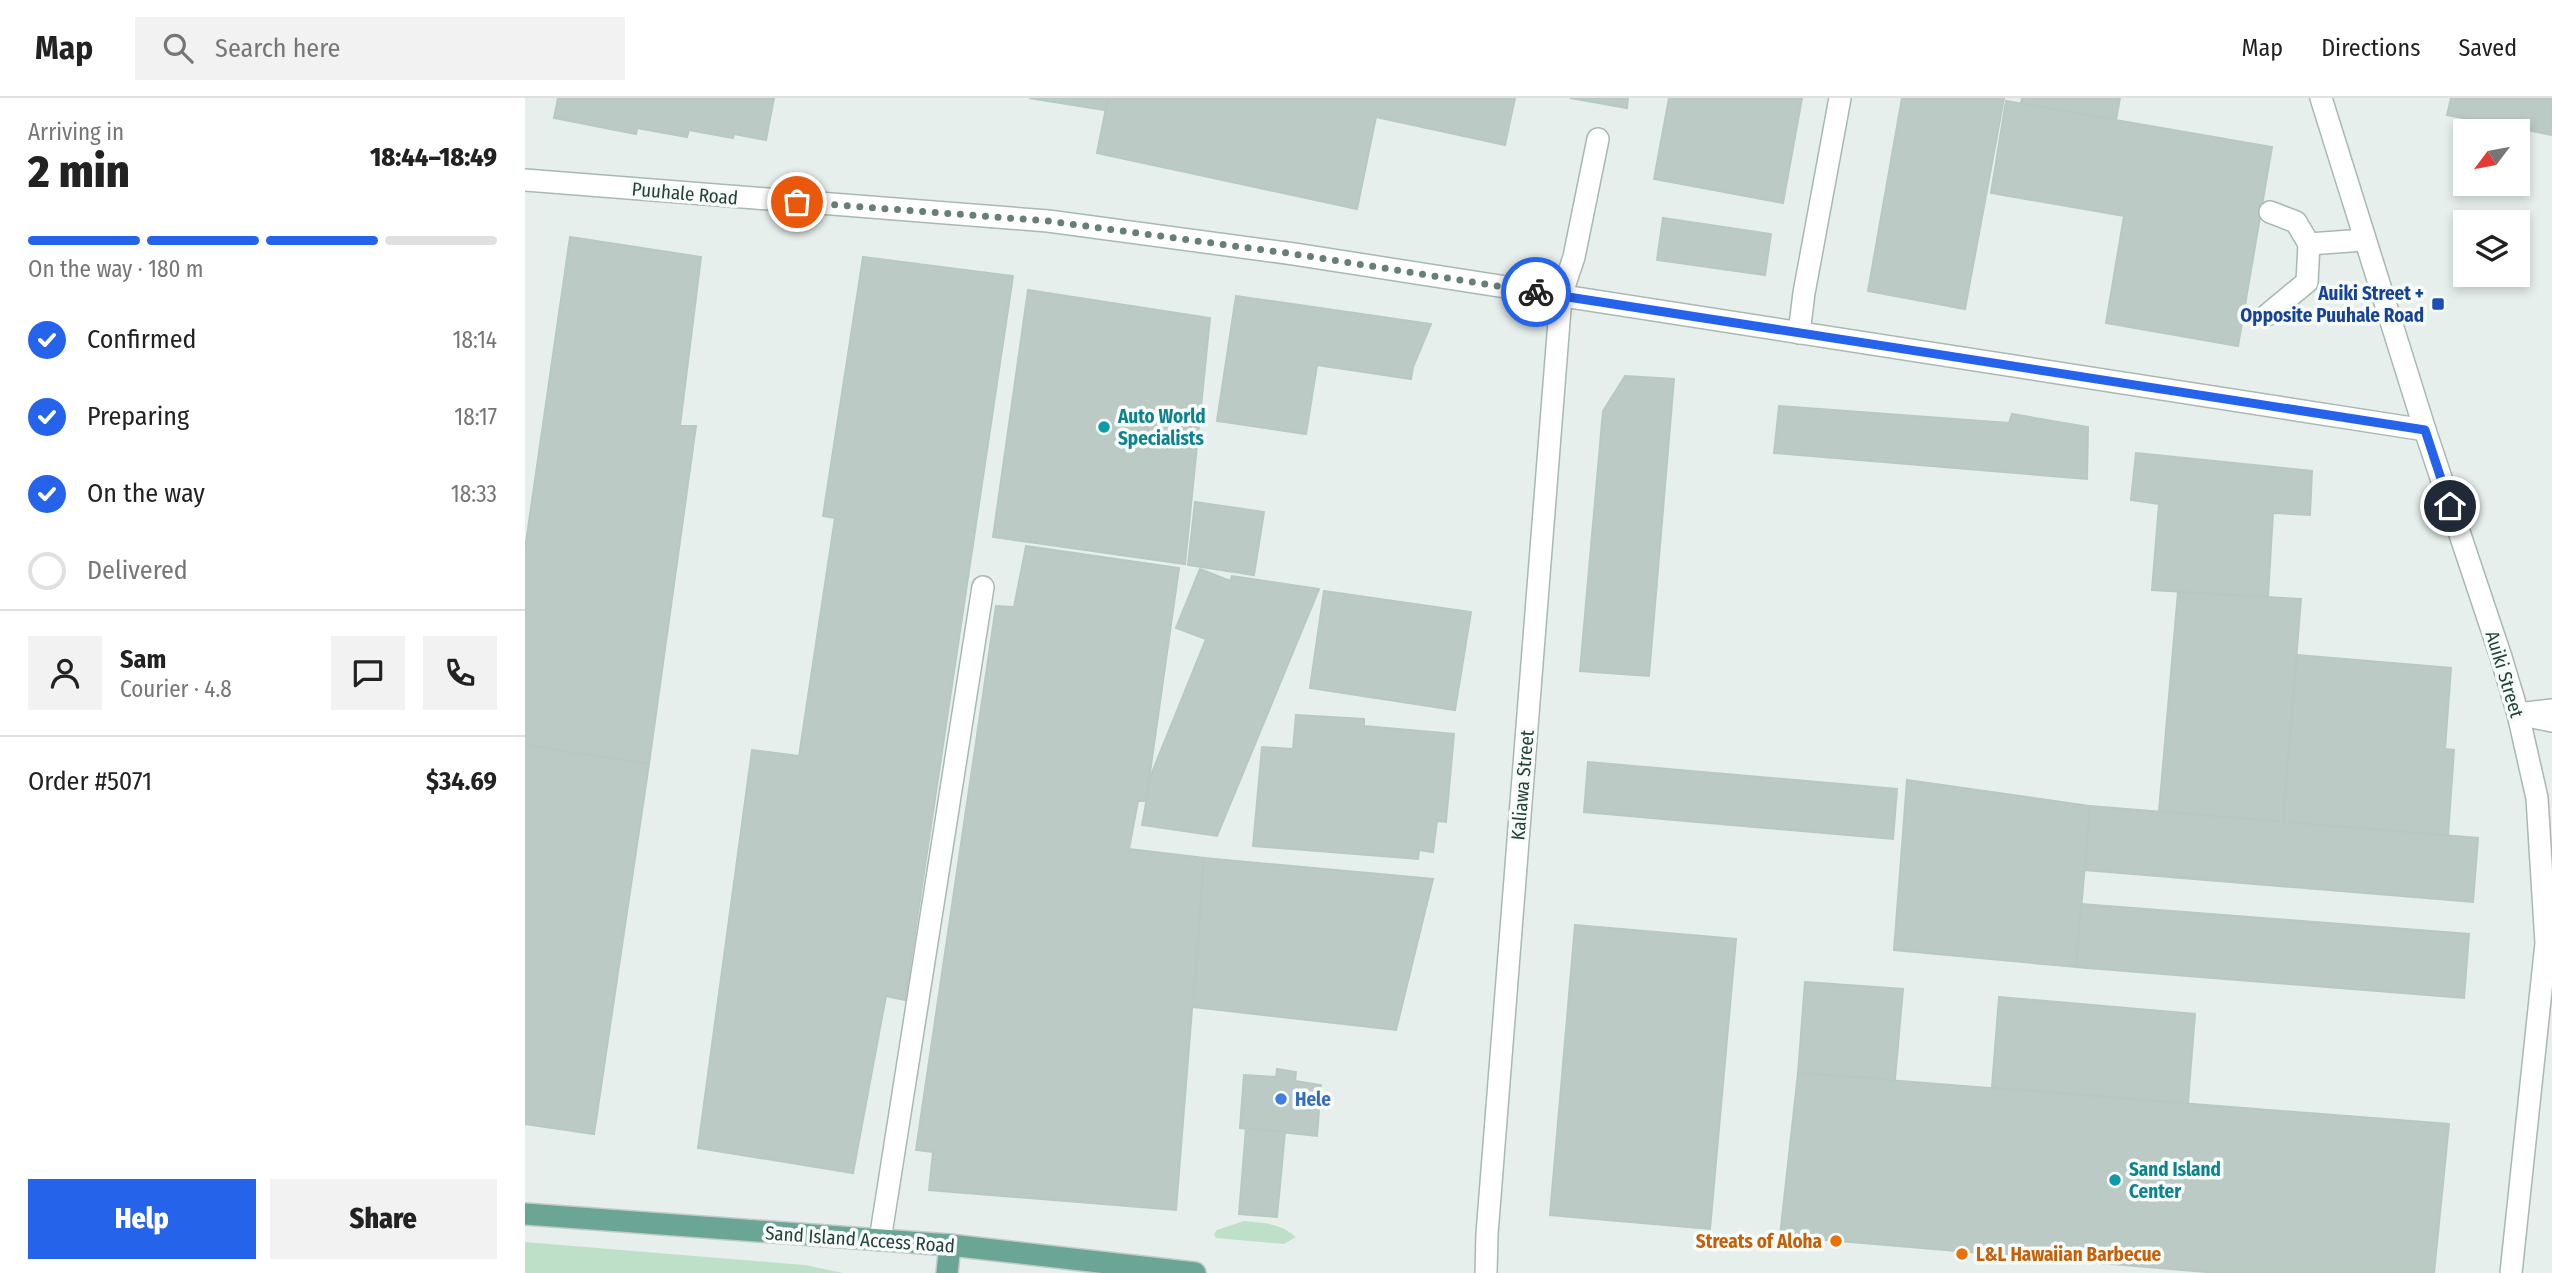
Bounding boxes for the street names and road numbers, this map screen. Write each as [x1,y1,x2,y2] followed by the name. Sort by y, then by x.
[631,177,739,210] street label: Puuhale Road
[2480,628,2529,721] street label: Auiki Street
[1506,728,1539,841] street label: Kaliawa Street
[764,1221,956,1258] street label: Sand Island Access Road

